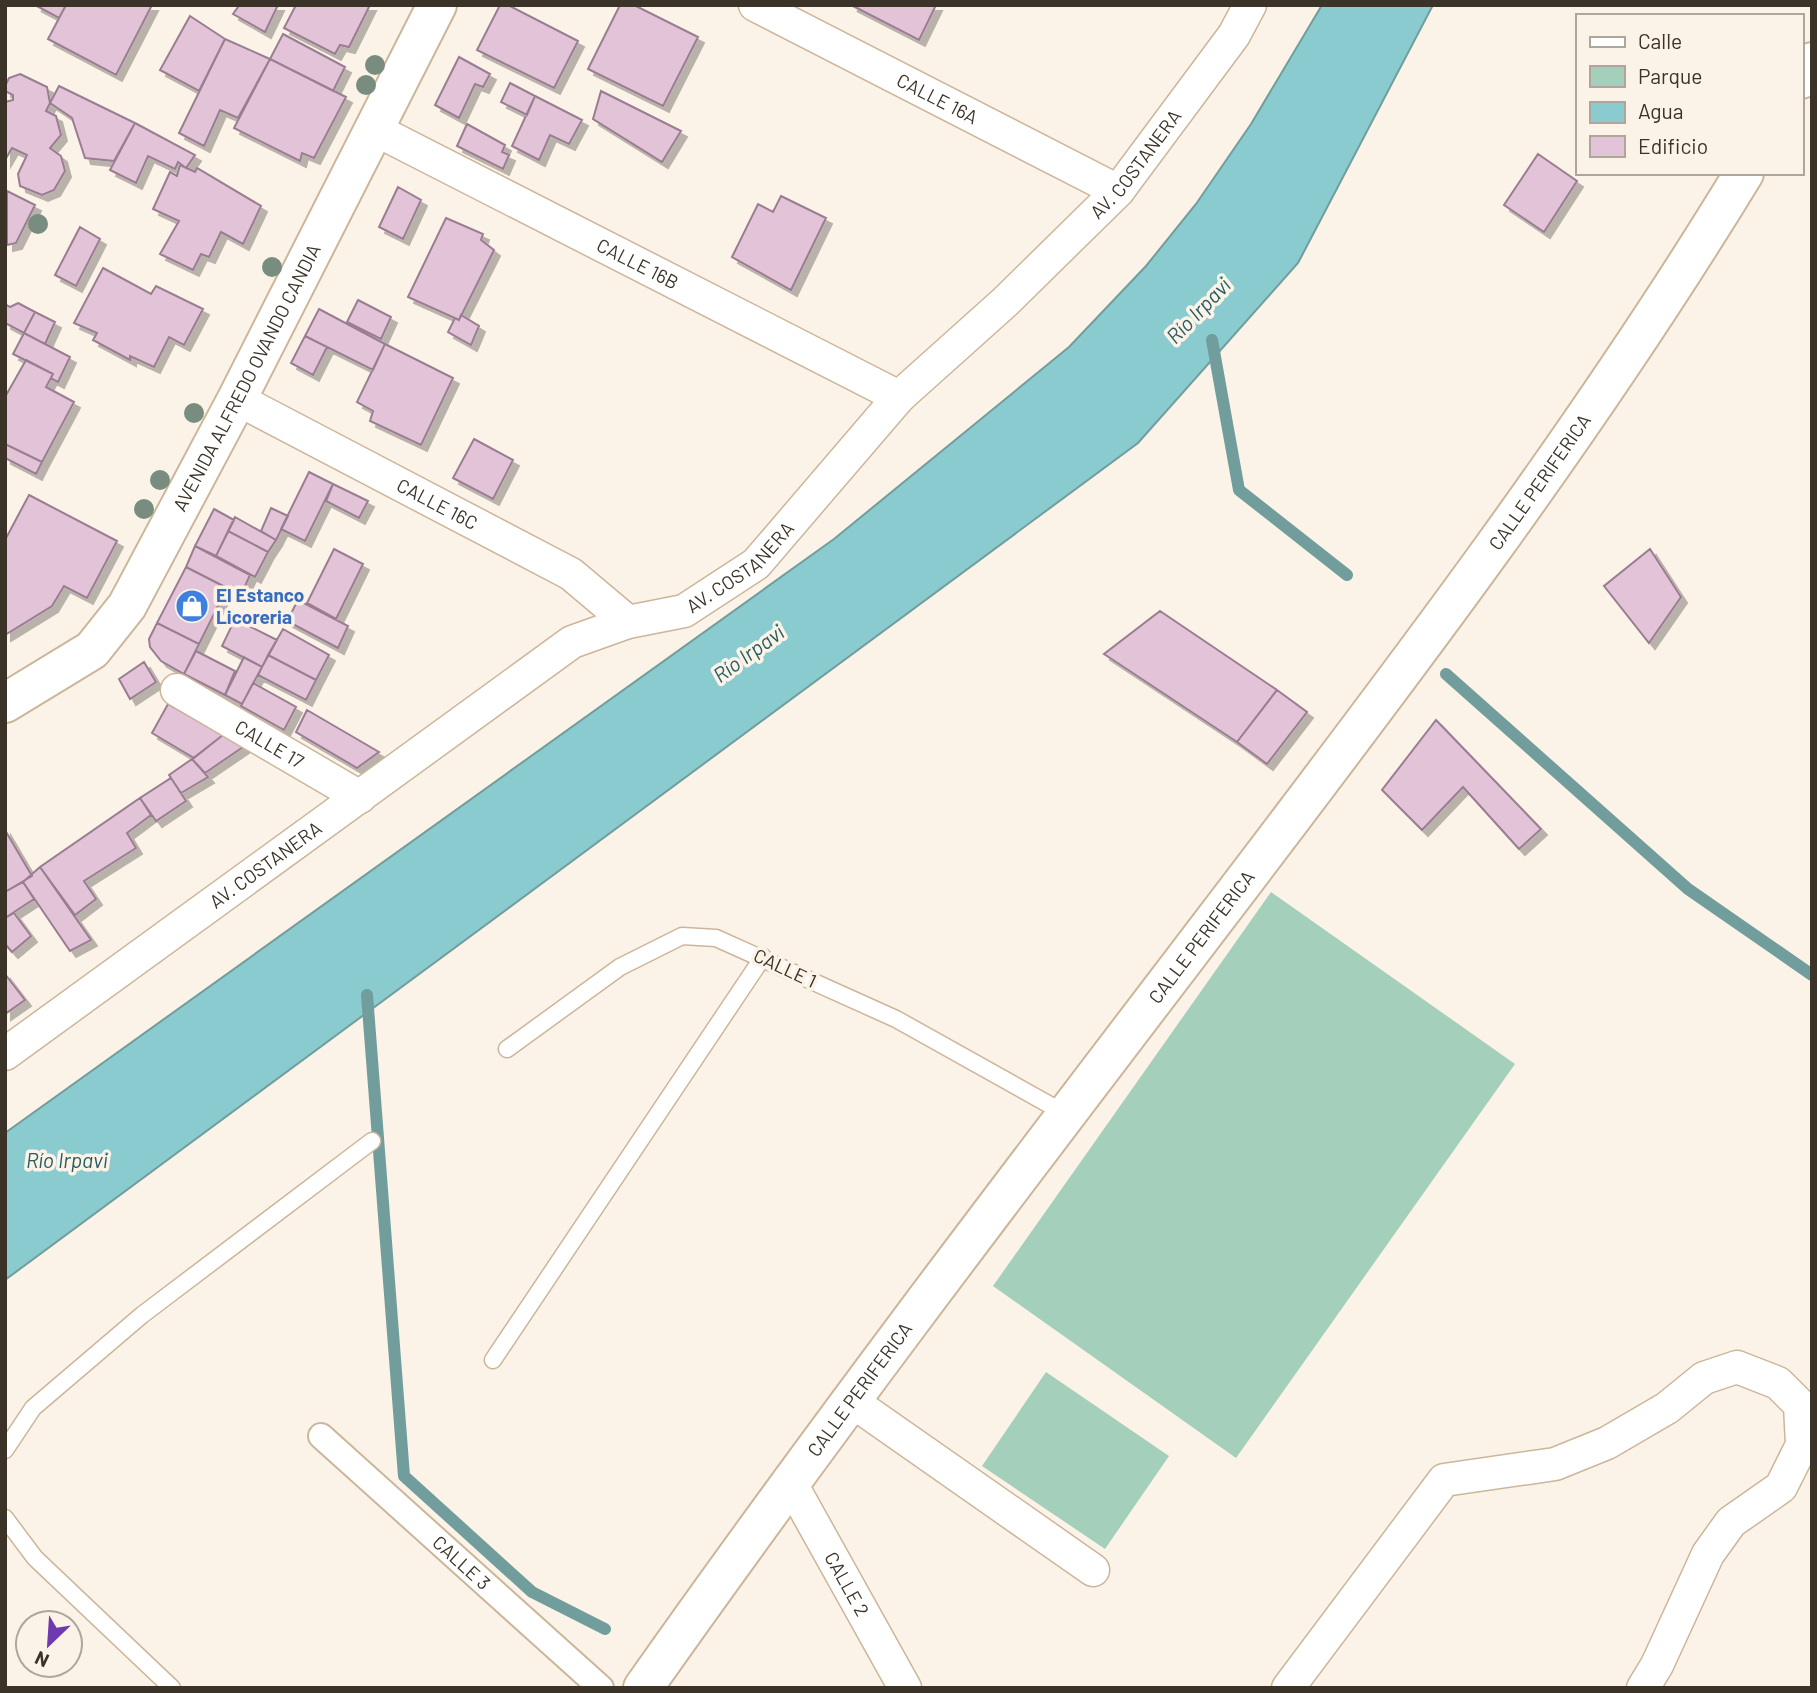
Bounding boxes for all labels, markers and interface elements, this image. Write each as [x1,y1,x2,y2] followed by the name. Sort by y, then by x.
[1576,14,1803,175] legend
[1638,28,1682,53] text: Calle
[1638,63,1703,88] text: Parque
[893,68,982,128] street label: CALLE 16A
[1638,98,1684,123] text: Agua
[1085,105,1186,223] street label: AV. COSTANERA
[1638,133,1708,158] text: Edificio
[593,233,682,293] street label: CALLE 16B
[168,240,325,515] street label: AVENIDA ALFREDO OVANDO CANDIA
[1160,271,1236,348] water label: Río Irpavi
[1483,409,1595,554] street label: CALLE PERIFERICA
[393,473,482,534] street label: CALLE 16C
[682,517,798,617] street label: AV. COSTANERA
[216,583,304,628] place label: El Estanco Licoreria
[173,587,211,625] shop icon: El Estanco Licoreria
[708,618,789,687] water label: Río Irpavi
[231,715,308,773] street label: CALLE 17
[205,816,326,913] street label: AV. COSTANERA
[1143,866,1259,1008] street label: CALLE PERIFERICA
[750,943,820,992] street label: CALLE 1
[26,1147,109,1172] water label: Río Irpavi
[802,1317,916,1461] street label: CALLE PERIFERICA
[428,1530,495,1594] street label: CALLE 3
[820,1547,875,1620] street label: CALLE 2
[14,1609,84,1679] north arrow
[31,1647,52,1673] text: N

